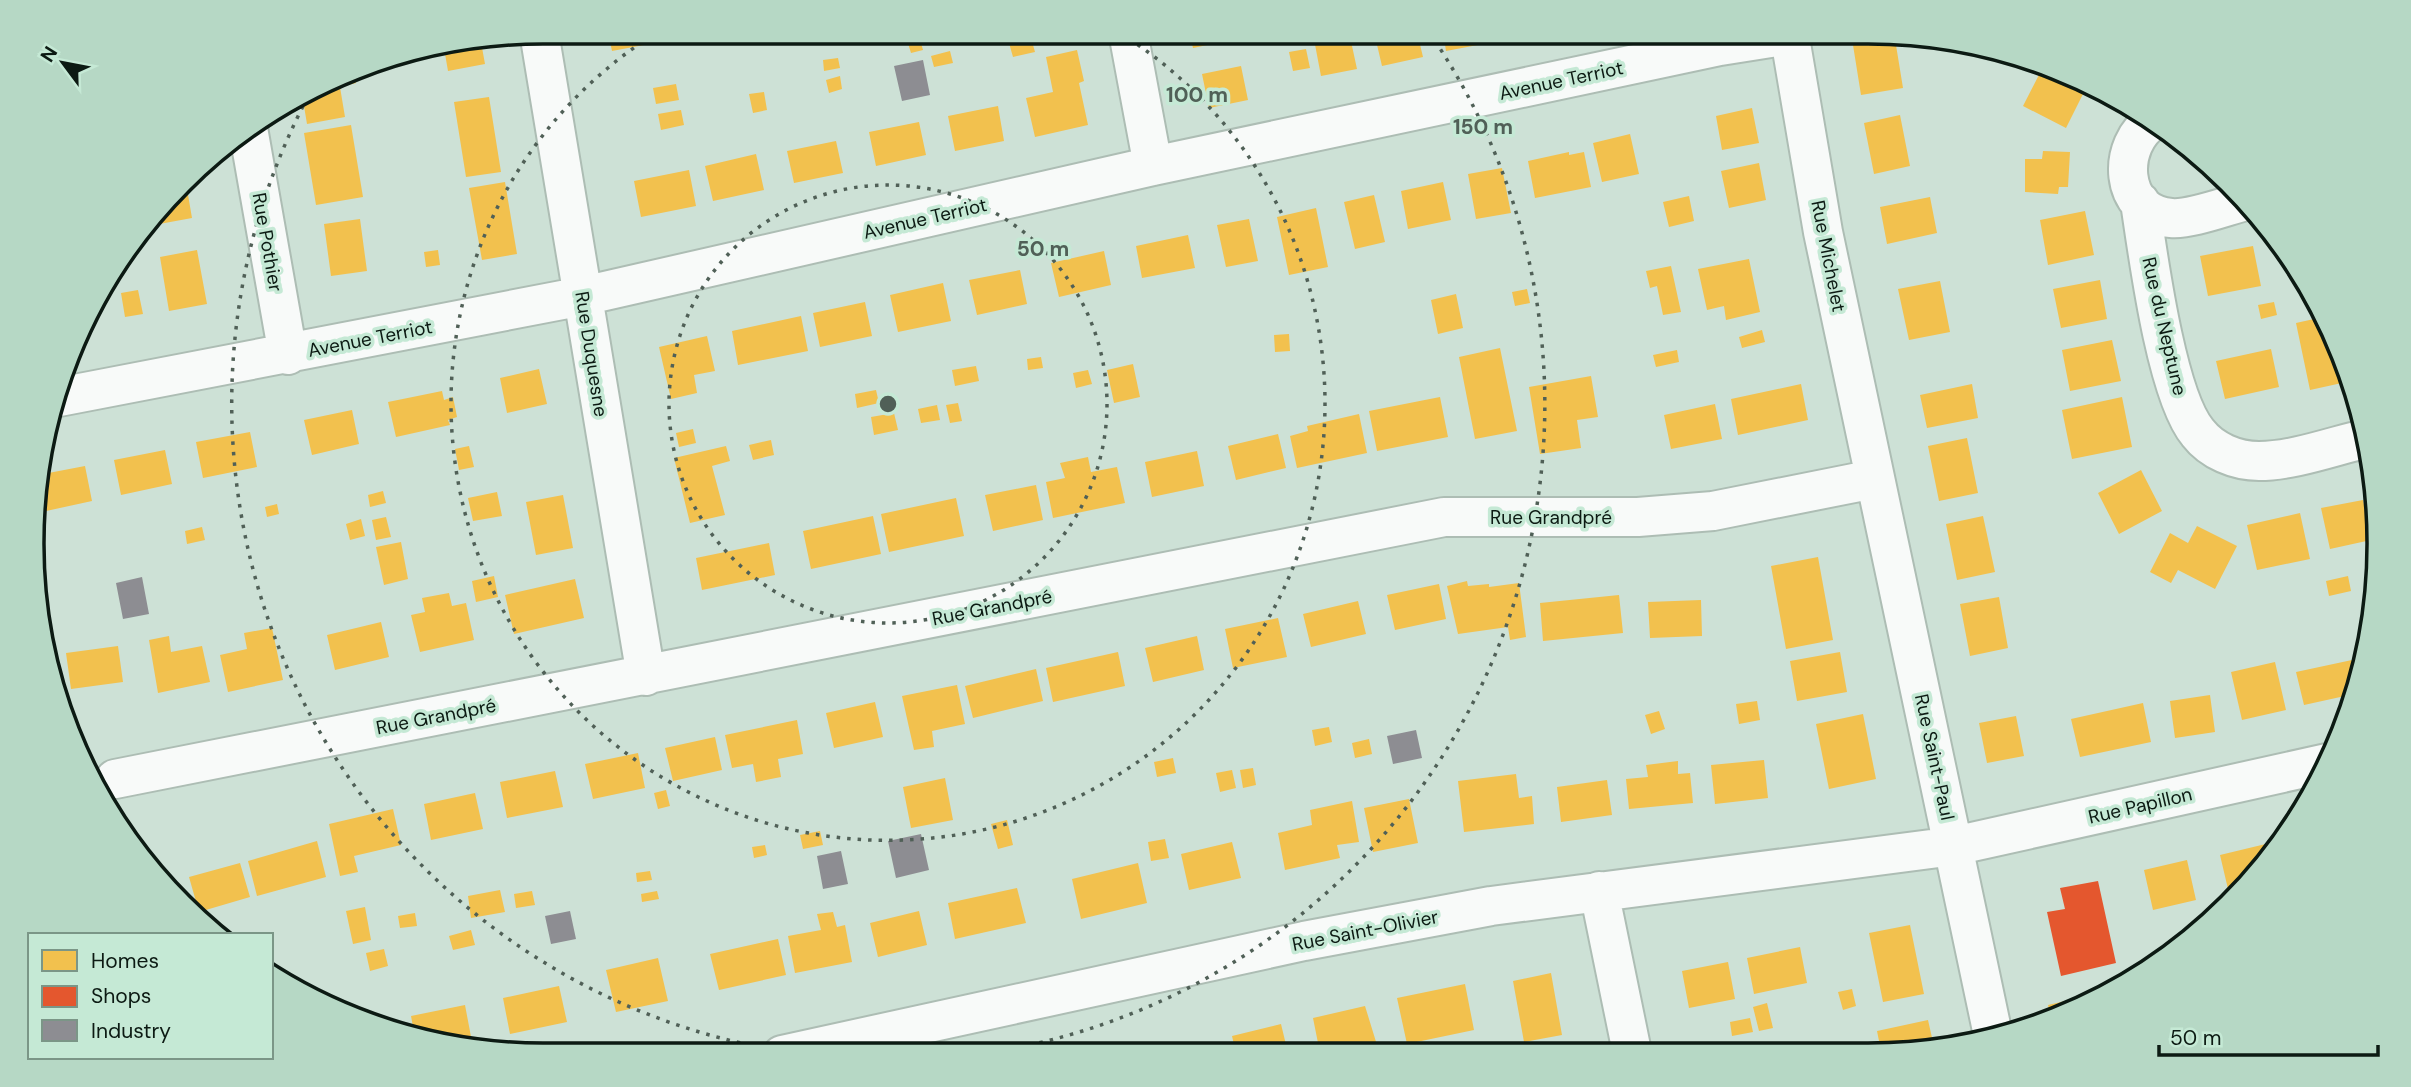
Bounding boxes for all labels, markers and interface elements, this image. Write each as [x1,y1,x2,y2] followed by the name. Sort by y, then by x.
[28,28,98,98] north arrow
[35,42,63,67] text: N
[1497,55,1625,106] street label: Avenue Terriot
[1166,81,1228,109] text: 100 m
[1453,113,1513,141] text: 150 m
[247,191,289,294] street label: Rue Pothier
[861,192,989,245] street label: Avenue Terriot
[1805,198,1852,314] street label: Rue Michelet
[1017,235,1069,263] text: 50 m
[2136,254,2193,398] street label: Rue du Neptune
[569,289,614,419] street label: Rue Duquesne
[306,314,434,363] street label: Avenue Terriot
[876,392,900,416] centre of rings
[1490,505,1612,530] street label: Rue Grandpré
[930,584,1054,631] street label: Rue Grandpré
[1909,692,1960,823] street label: Rue Saint-Paul
[374,693,498,740] street label: Rue Grandpré
[2086,781,2195,830] street label: Rue Papillon
[1290,904,1440,957] street label: Rue Saint-Olivier
[28,933,273,1059] legend
[91,947,159,975] text: Homes
[91,982,151,1010] text: Shops
[2159,1014,2378,1058] scale bar
[91,1017,171,1045] text: Industry
[2170,1024,2221,1052] text: 50 m

